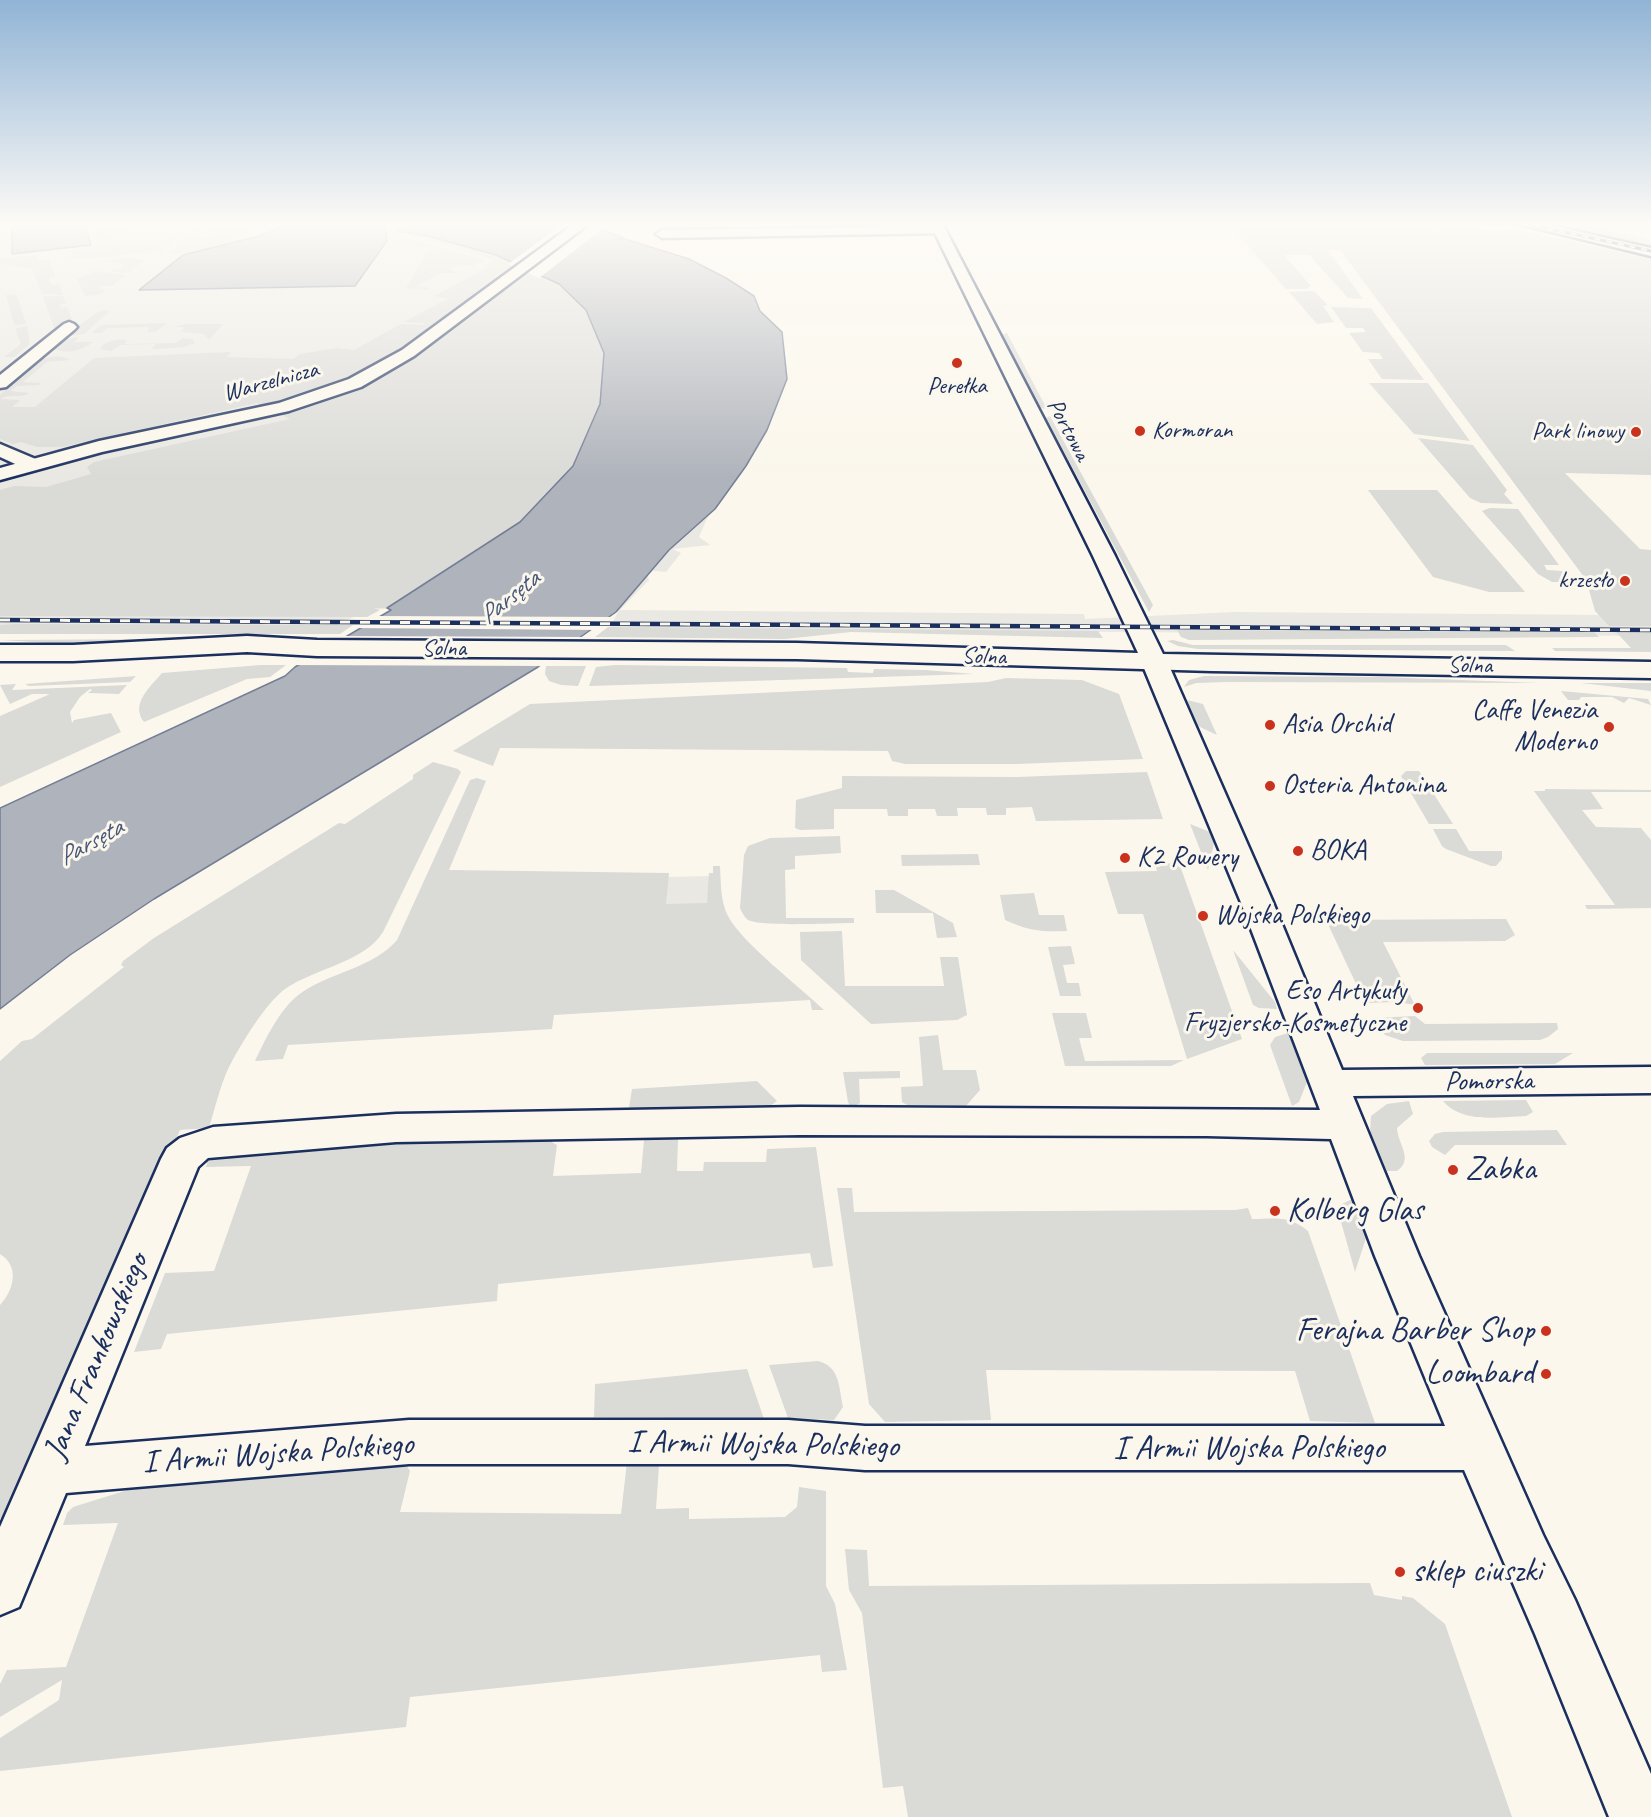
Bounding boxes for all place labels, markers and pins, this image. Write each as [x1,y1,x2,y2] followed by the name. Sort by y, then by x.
[950,356,964,370] marker: Perełka
[927,373,987,401] place label: Perełka
[1152,417,1232,445] place label: Kormoran
[1532,418,1624,446] place label: Park linowy
[1133,424,1147,438] marker: Kormoran
[1629,425,1643,439] marker: Park linowy
[1558,567,1613,595] place label: krzesło
[1618,574,1632,588] marker: krzesło
[1472,694,1597,760] place label: Caffe Venezia Moderno
[1282,708,1391,742] place label: Asia Orchid
[1263,718,1277,732] marker: Asia Orchid
[1602,720,1616,734] marker: Caffe Venezia Moderno
[1282,769,1445,803] place label: Osteria Antonina
[1263,779,1277,793] marker: Osteria Antonina
[1310,834,1366,868] place label: BOKA
[1137,841,1238,875] place label: K2 Rowery
[1291,844,1305,858] marker: BOKA
[1118,851,1132,865] marker: K2 Rowery
[1215,899,1369,933] place label: Wojska Polskiego
[1196,909,1210,923] marker: Wojska Polskiego
[1184,975,1406,1041] place label: Eso Artykuły Fryzjersko-Kosmetyczne
[1411,1001,1425,1015] marker: Eso Artykuły Fryzjersko-Kosmetyczne
[1465,1150,1536,1190] place label: Zabka
[1446,1163,1460,1177] marker: Zabka
[1287,1191,1423,1231] place label: Kolberg Glas
[1268,1204,1282,1218] marker: Kolberg Glas
[1296,1311,1534,1351] place label: Ferajna Barber Shop
[1539,1324,1553,1338] marker: Ferajna Barber Shop
[1425,1354,1534,1394] place label: Loombard
[1539,1367,1553,1381] marker: Loombard
[1412,1552,1542,1592] place label: sklep ciuszki
[1393,1565,1407,1579] marker: sklep ciuszki

